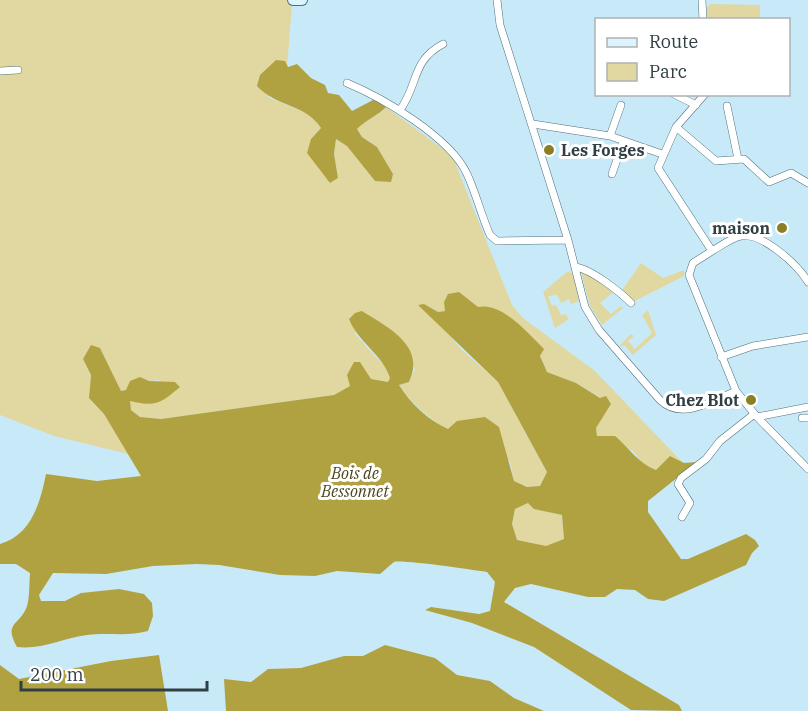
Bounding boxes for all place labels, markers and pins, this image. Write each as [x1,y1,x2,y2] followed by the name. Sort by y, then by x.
[561,140,645,160] place label: Les Forges
[542,143,556,157] marker: Les Forges
[712,218,770,238] place label: maison
[775,221,789,235] marker: maison
[665,390,739,410] place label: Chez Blot
[744,393,758,407] marker: Chez Blot

